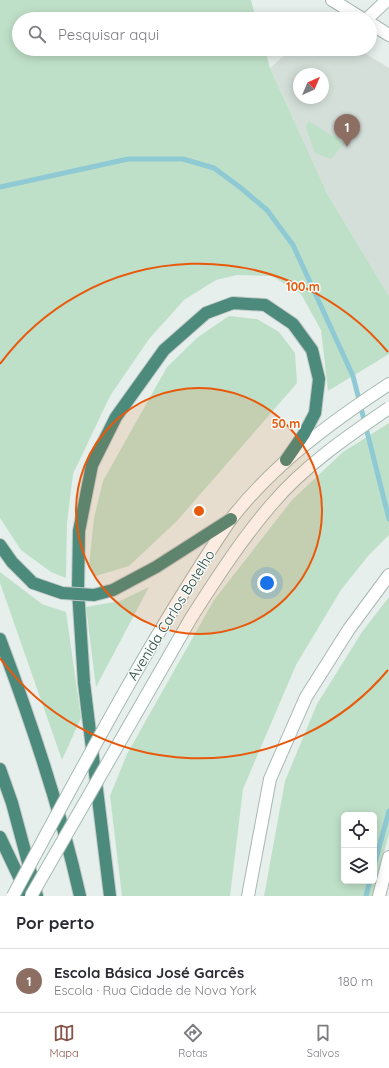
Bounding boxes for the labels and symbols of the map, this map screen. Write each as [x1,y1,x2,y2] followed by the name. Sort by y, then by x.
[293,68,329,104] north arrow
[334,114,360,147] pin: 1
[286,279,320,294] text: 100 m
[272,416,300,431] text: 50 m
[192,504,206,518] centre of rings
[123,546,219,684] street label: Avenida Carlos Botelho
[257,573,277,593] your location

